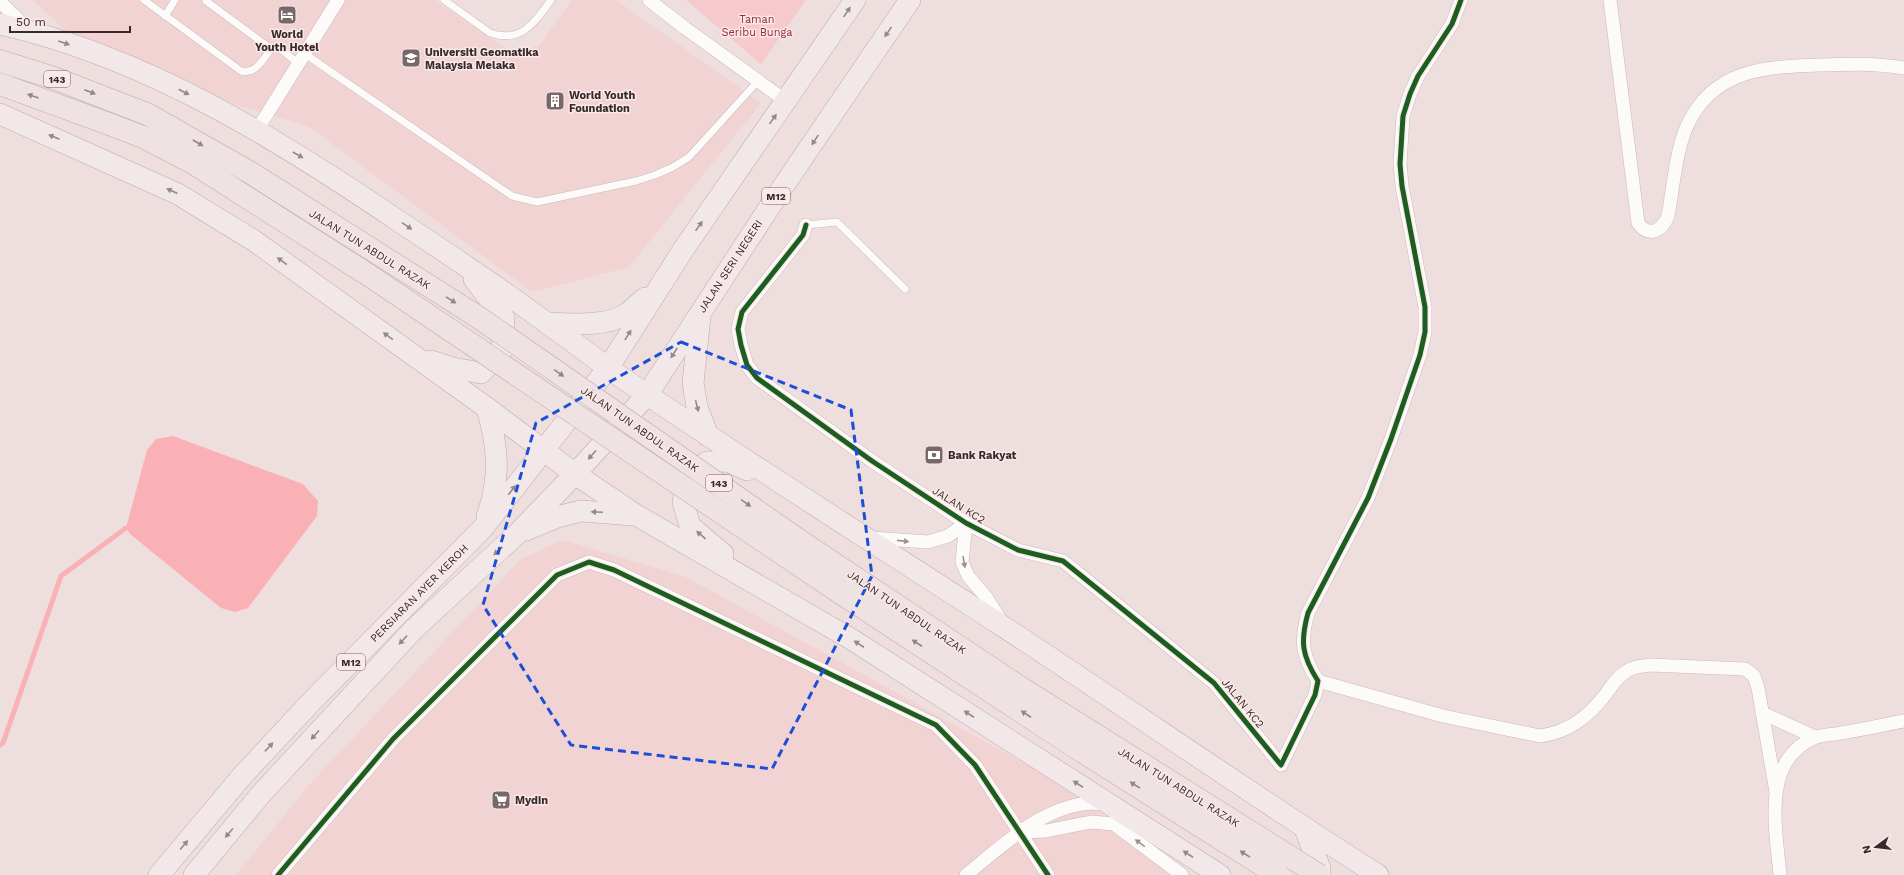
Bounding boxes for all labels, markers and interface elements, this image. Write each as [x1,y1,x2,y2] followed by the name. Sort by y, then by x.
[276,4,298,26] hotel icon: World Youth Hotel
[843,7,851,17] one-way arrow
[10,8,130,34] scale bar
[721,13,793,39] park label: Taman Seribu Bunga
[16,15,46,29] text: 50 m
[884,27,892,37] one-way arrow
[255,28,319,54] place label: World Youth Hotel
[59,40,71,46] one-way arrow
[425,46,539,72] place label: Universiti Geomatika Malaysia Melaka
[400,47,422,69] school or university icon: Universiti Geomatika Malaysia Melaka
[44,71,70,87] road number: 143
[84,89,96,95] one-way arrow
[179,89,190,96] one-way arrow
[569,89,635,115] place label: World Youth Foundation
[544,90,566,112] building icon: World Youth Foundation
[27,93,39,99] one-way arrow
[769,114,777,125] one-way arrow
[48,134,59,140] one-way arrow
[811,134,819,145] one-way arrow
[192,140,204,146] one-way arrow
[292,151,304,158] one-way arrow
[166,188,178,194] one-way arrow
[762,188,790,204] road number: M12
[307,207,433,292] street label: JALAN TUN ABDUL RAZAK
[696,218,765,315] street label: JALAN SERI NEGERI
[695,221,703,231] one-way arrow
[402,222,412,230] one-way arrow
[277,257,287,265] one-way arrow
[446,296,456,304] one-way arrow
[625,329,632,341] one-way arrow
[382,332,393,340] one-way arrow
[670,348,678,358] one-way arrow
[554,369,564,377] one-way arrow
[578,384,701,475] street label: JALAN TUN ABDUL RAZAK
[694,400,700,412] one-way arrow
[923,444,945,466] bank icon: Bank Rakyat
[948,449,1017,462] place label: Bank Rakyat
[588,450,597,460] one-way arrow
[706,475,732,491] road number: 143
[930,484,988,527] street label: JALAN KC2
[508,485,516,495] one-way arrow
[741,499,752,507] one-way arrow
[591,508,604,515] one-way arrow
[696,531,706,540] one-way arrow
[897,538,909,545] one-way arrow
[368,542,471,645] street label: PERSIARAN AYER KEROH
[494,546,503,555] one-way arrow
[961,555,967,568] one-way arrow
[845,568,969,657] street label: JALAN TUN ABDUL RAZAK
[399,635,408,645] one-way arrow
[912,639,922,647] one-way arrow
[853,640,865,647] one-way arrow
[337,654,365,670] road number: M12
[1219,676,1266,731] street label: JALAN KC2
[963,710,975,717] one-way arrow
[1021,710,1031,718] one-way arrow
[310,730,320,740] one-way arrow
[265,742,274,752] one-way arrow
[1116,745,1242,830] street label: JALAN TUN ABDUL RAZAK
[1072,780,1084,787] one-way arrow
[1129,781,1141,788] one-way arrow
[490,789,512,811] supermarket icon: Mydin
[515,794,548,807] place label: Mydin
[225,827,234,838] one-way arrow
[1856,827,1896,867] north arrow
[1134,839,1145,848] one-way arrow
[179,840,188,850] one-way arrow
[1859,844,1874,855] text: N
[1182,850,1193,858] one-way arrow
[1240,850,1250,858] one-way arrow

